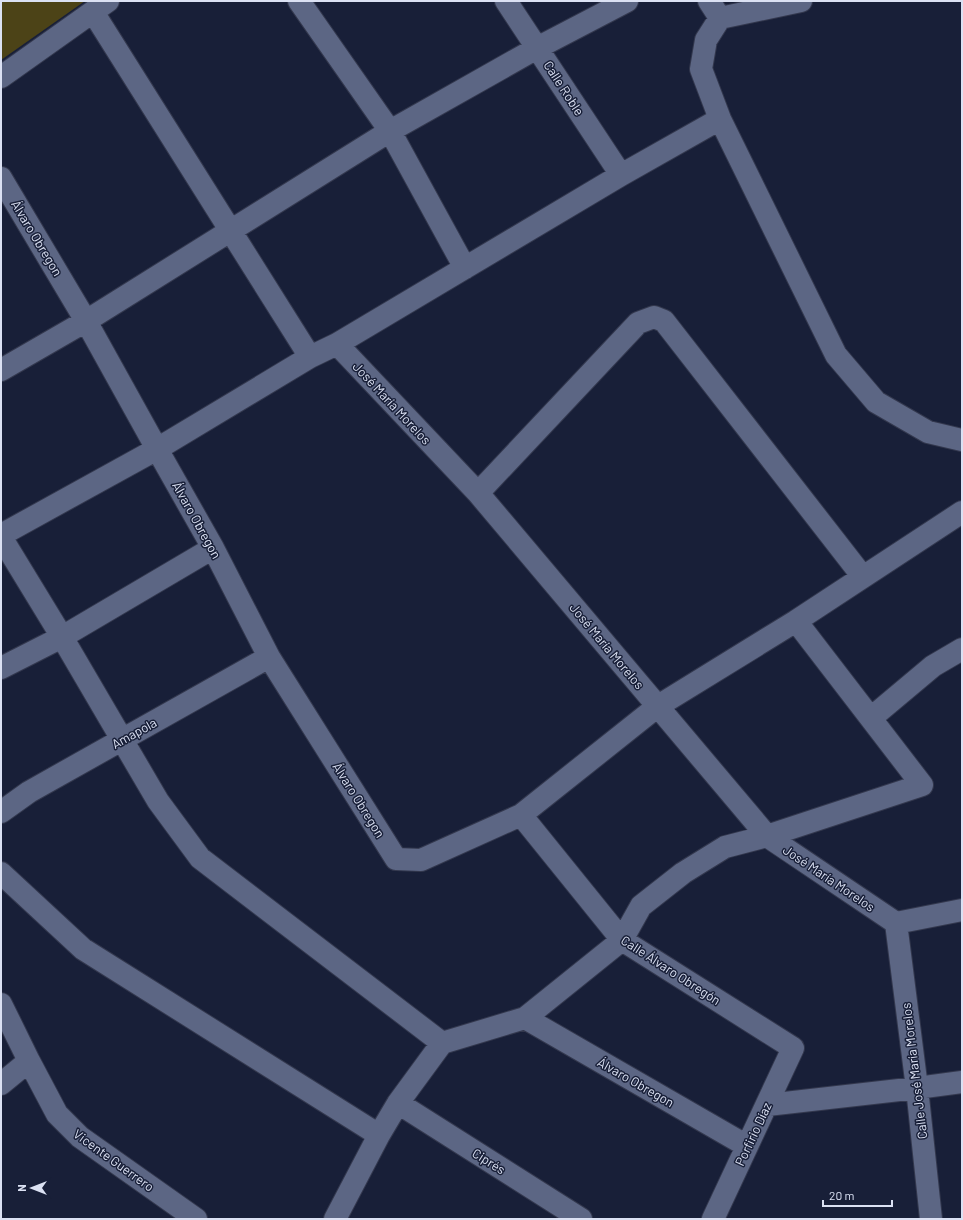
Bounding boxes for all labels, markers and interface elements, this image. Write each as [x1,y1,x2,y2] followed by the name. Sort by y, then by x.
[540,58,588,118] street label: Calle Roble
[8,197,66,279] street label: Álvaro Obregon
[350,358,434,448] street label: José María Morelos
[169,479,225,561] street label: Álvaro Obregon
[566,600,648,692] street label: José María Morelos
[109,714,159,752] street label: Amapola
[329,759,389,841] street label: Álvaro Obregon
[780,841,878,915] street label: José María Morelos
[618,932,724,1008] street label: Calle Álvaro Obregón
[898,1002,930,1140] street label: Calle José María Morelos
[595,1054,677,1110] street label: Álvaro Obregon
[731,1100,775,1168] street label: Porfirio Díaz
[71,1125,157,1195] street label: Vicente Guerrero
[469,1145,509,1177] street label: Ciprés
[12,1168,52,1208] north arrow
[823,1182,892,1208] scale bar
[15,1184,28,1192] text: N
[829,1188,855,1202] text: 20 m

